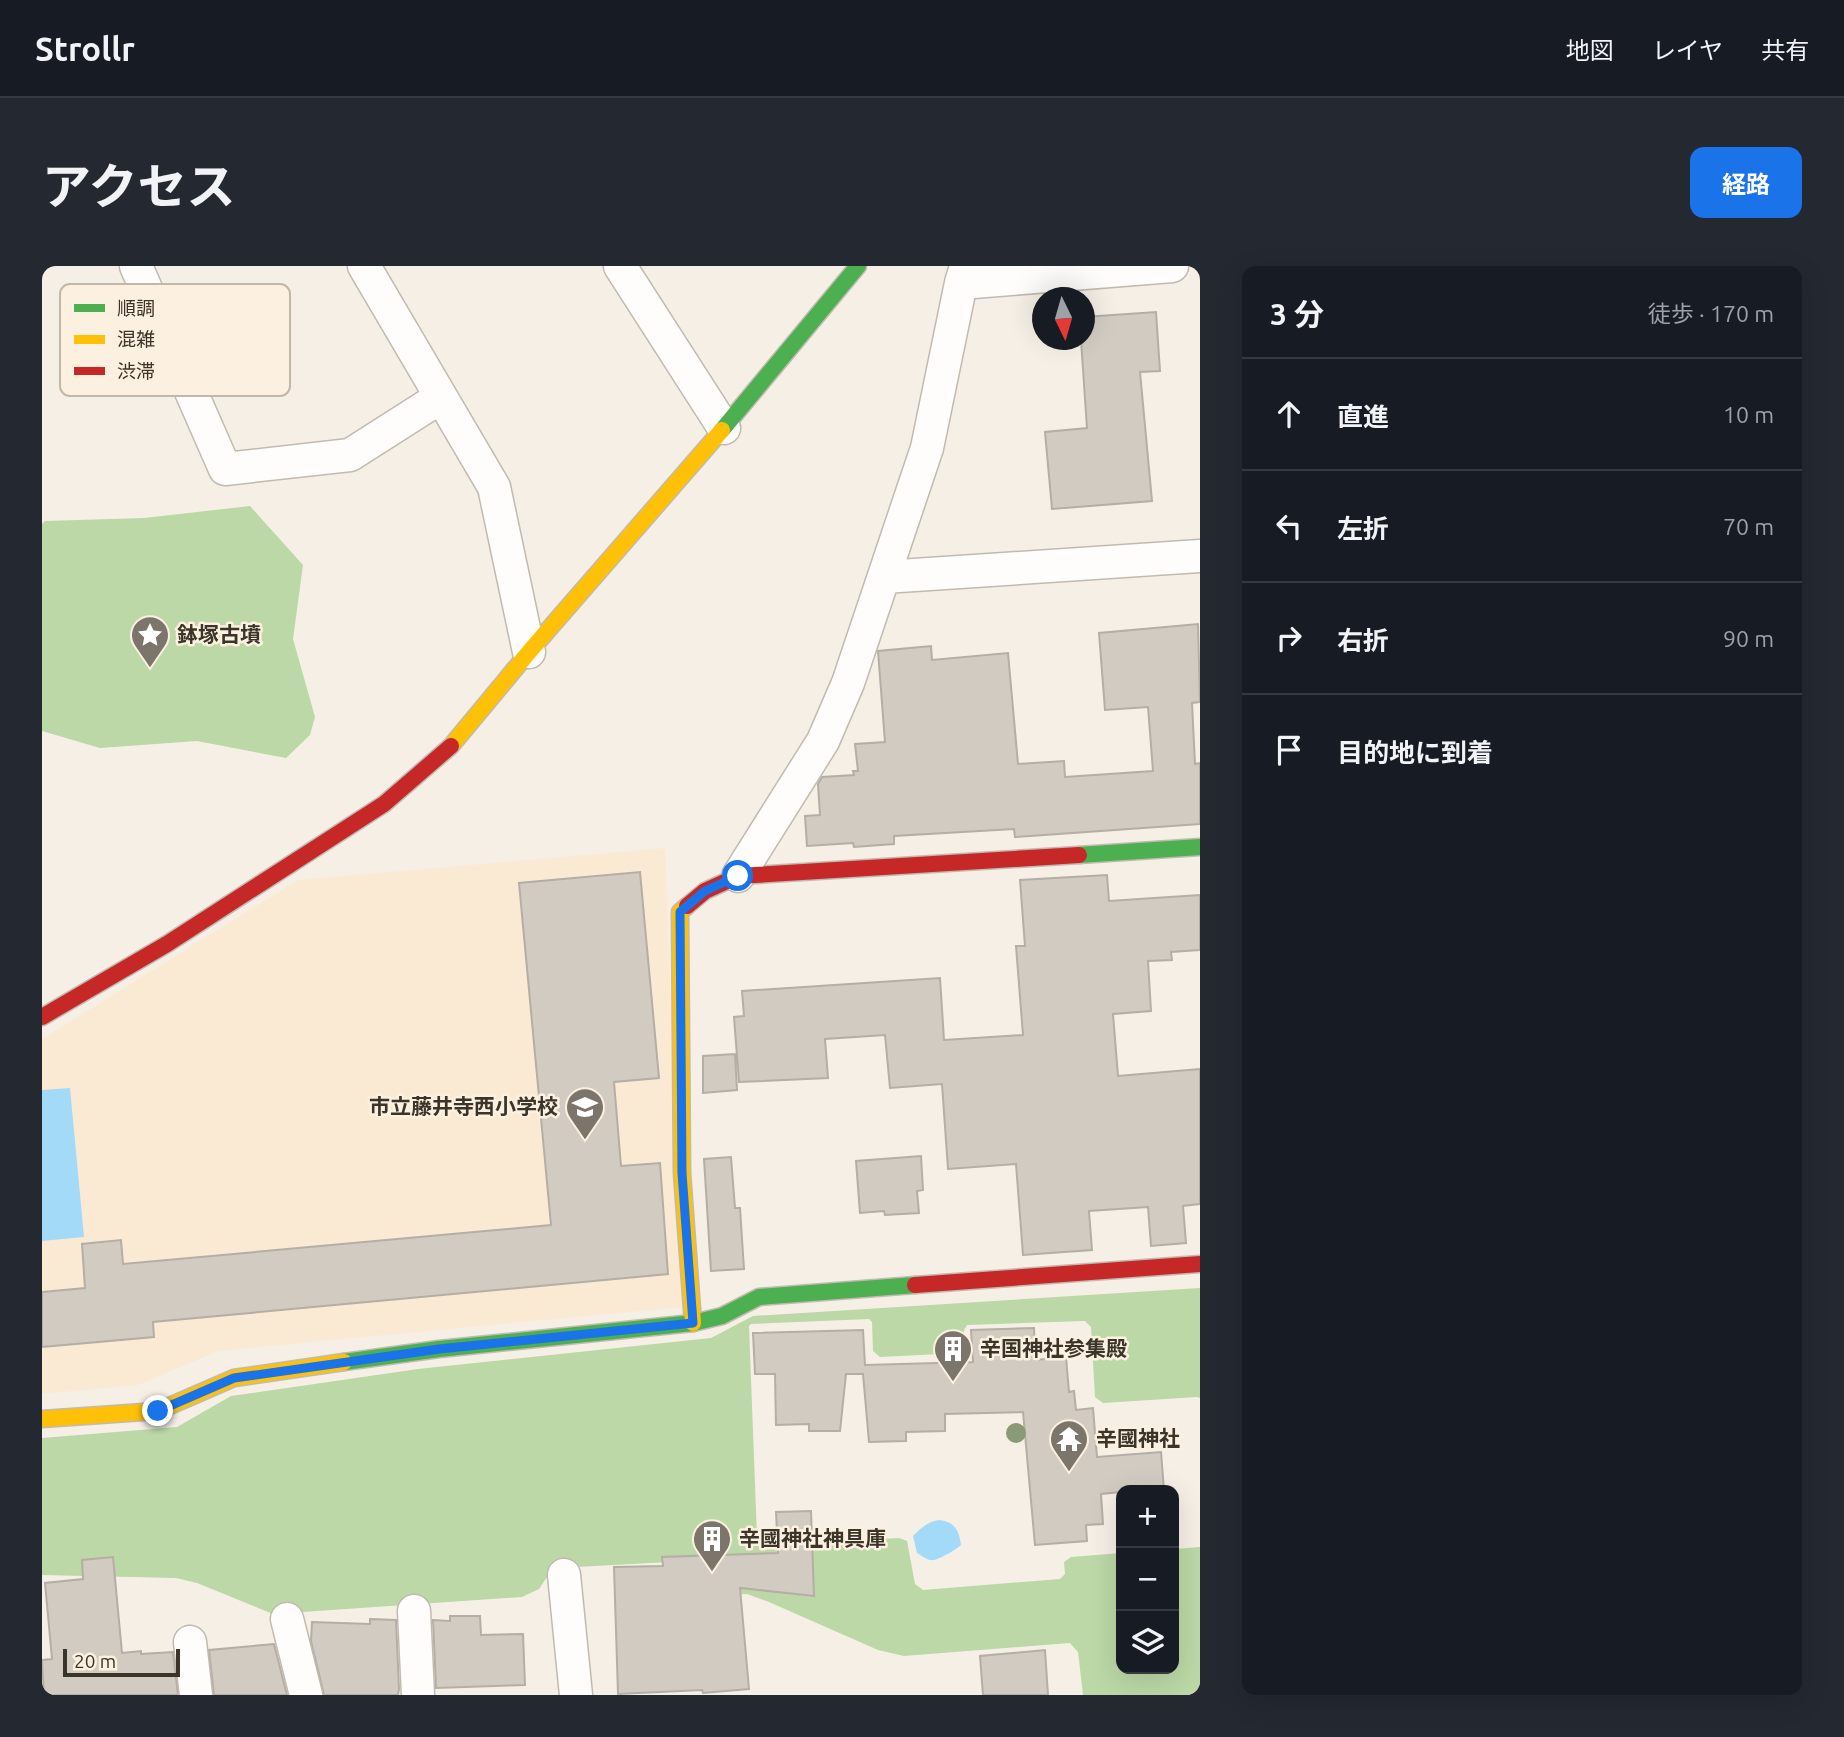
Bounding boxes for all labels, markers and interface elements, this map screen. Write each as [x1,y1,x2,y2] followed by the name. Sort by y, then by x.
[35,30,135,67] text: Strollr
[1566,37,1614,64] text: 地図
[1652,37,1723,64] text: レイヤ
[1761,37,1809,64] text: 共有
[1690,147,1802,218] button: 経路
[42,158,236,213] text: アクセス
[60,284,290,396] legend
[1032,287,1095,350] north arrow
[117,297,155,319] text: 順調
[1270,297,1324,331] text: 3 分
[1648,301,1774,326] text: 徒歩 · 170 m
[117,328,155,350] text: 混雑
[117,360,155,382] text: 渋滞
[1270,395,1308,433] icon: ahead
[1337,402,1389,431] text: 直進
[1723,402,1774,427] text: 10 m
[1270,507,1308,545] icon: left
[1337,514,1389,543] text: 左折
[1723,514,1774,539] text: 70 m
[129,614,171,669] place icon: 鉢塚古墳
[1270,619,1308,657] icon: right
[177,622,261,646] place label: 鉢塚古墳
[1337,626,1389,655] text: 右折
[1723,626,1774,651] text: 90 m
[1270,731,1308,769] icon: arrive
[1337,738,1493,767] text: 目的地に到着
[722,860,753,891] route start
[564,1086,606,1141] school or university icon: 市立藤井寺西小学校
[369,1094,558,1118] place label: 市立藤井寺西小学校
[932,1328,974,1383] building icon: 辛国神社参集殿
[980,1336,1127,1360] place label: 辛国神社参集殿
[142,1395,173,1426] route end
[1048,1418,1090,1473] temple icon: 辛國神社
[1096,1426,1180,1450] place label: 辛國神社
[1116,1485,1179,1674] map controls
[1116,1485,1179,1548] button: +
[691,1518,733,1573] building icon: 辛國神社神具庫
[739,1526,886,1550] place label: 辛國神社神具庫
[1116,1548,1179,1611] button: −
[1116,1611,1179,1674] button: layers
[63,1646,180,1678] scale bar
[74,1650,116,1672] text: 20 m

